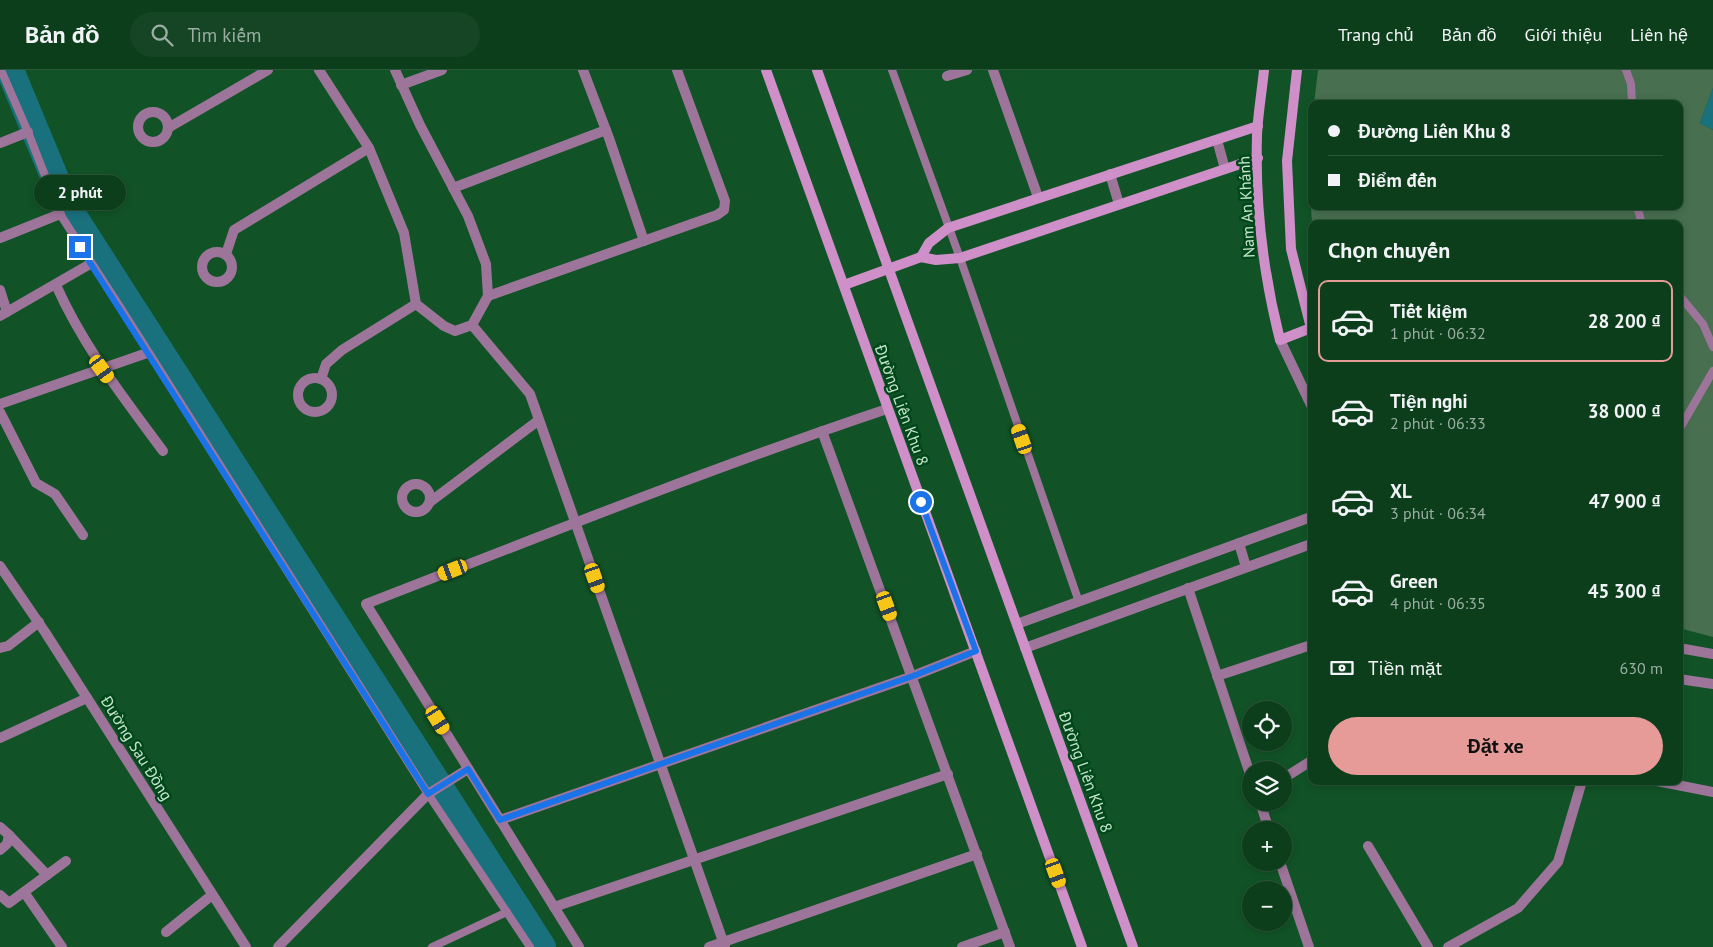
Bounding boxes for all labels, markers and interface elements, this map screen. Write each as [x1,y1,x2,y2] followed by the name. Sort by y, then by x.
[130,12,480,57] search box
[25,19,100,50] text: Bản đồ
[148,21,176,49] icon: search
[188,23,262,47] text: Tìm kiếm
[1338,23,1414,46] text: Trang chủ
[1442,23,1496,46] text: Bản đồ
[1524,23,1602,46] text: Giới thiệu
[1630,23,1688,46] text: Liên hệ
[1358,119,1511,143] text: Đường Liên Khu 8
[1233,156,1259,258] street label: Nam An Khánh
[1358,168,1437,192] text: Điểm đến
[34,174,126,210] callout: 2 phút
[58,182,102,202] text: 2 phút
[69,236,91,258] route end
[1328,236,1450,264] text: Chọn chuyến
[1330,299,1375,344] icon: car
[1390,299,1467,323] text: Tiết kiệm
[1588,309,1661,333] text: 28 200 ₫
[1390,323,1486,343] text: 1 phút · 06:32
[871,341,933,468] street label: Đường Liên Khu 8
[87,352,116,386] car
[1330,389,1375,434] icon: car
[1390,389,1468,413] text: Tiện nghi
[1588,399,1661,423] text: 38 000 ₫
[1390,413,1486,433] text: 2 phút · 06:33
[1010,422,1033,456] car
[1330,479,1375,524] icon: car
[1390,479,1412,503] text: XL
[1589,489,1661,513] text: 47 900 ₫
[910,491,932,513] route start
[1390,503,1486,523] text: 3 phút · 06:34
[436,558,469,582] car
[583,561,606,595] car
[1330,569,1375,614] icon: car
[1390,569,1438,593] text: Green
[1588,579,1661,603] text: 45 300 ₫
[874,589,899,623] car
[1390,593,1486,613] text: 4 phút · 06:35
[1328,654,1356,682] icon: cash
[1368,656,1442,680] text: Tiền mặt
[1620,658,1663,678] text: 630 m
[96,691,177,804] street label: Đường Sau Đồng
[1242,701,1292,931] map controls
[1242,701,1292,751] button: locate
[423,703,452,737] car
[1055,708,1117,835] street label: Đường Liên Khu 8
[1328,717,1663,775] button: Đặt xe
[1242,761,1292,811] button: layers
[1242,821,1292,871] button: +
[1043,856,1068,890] car
[1242,881,1292,931] button: −

